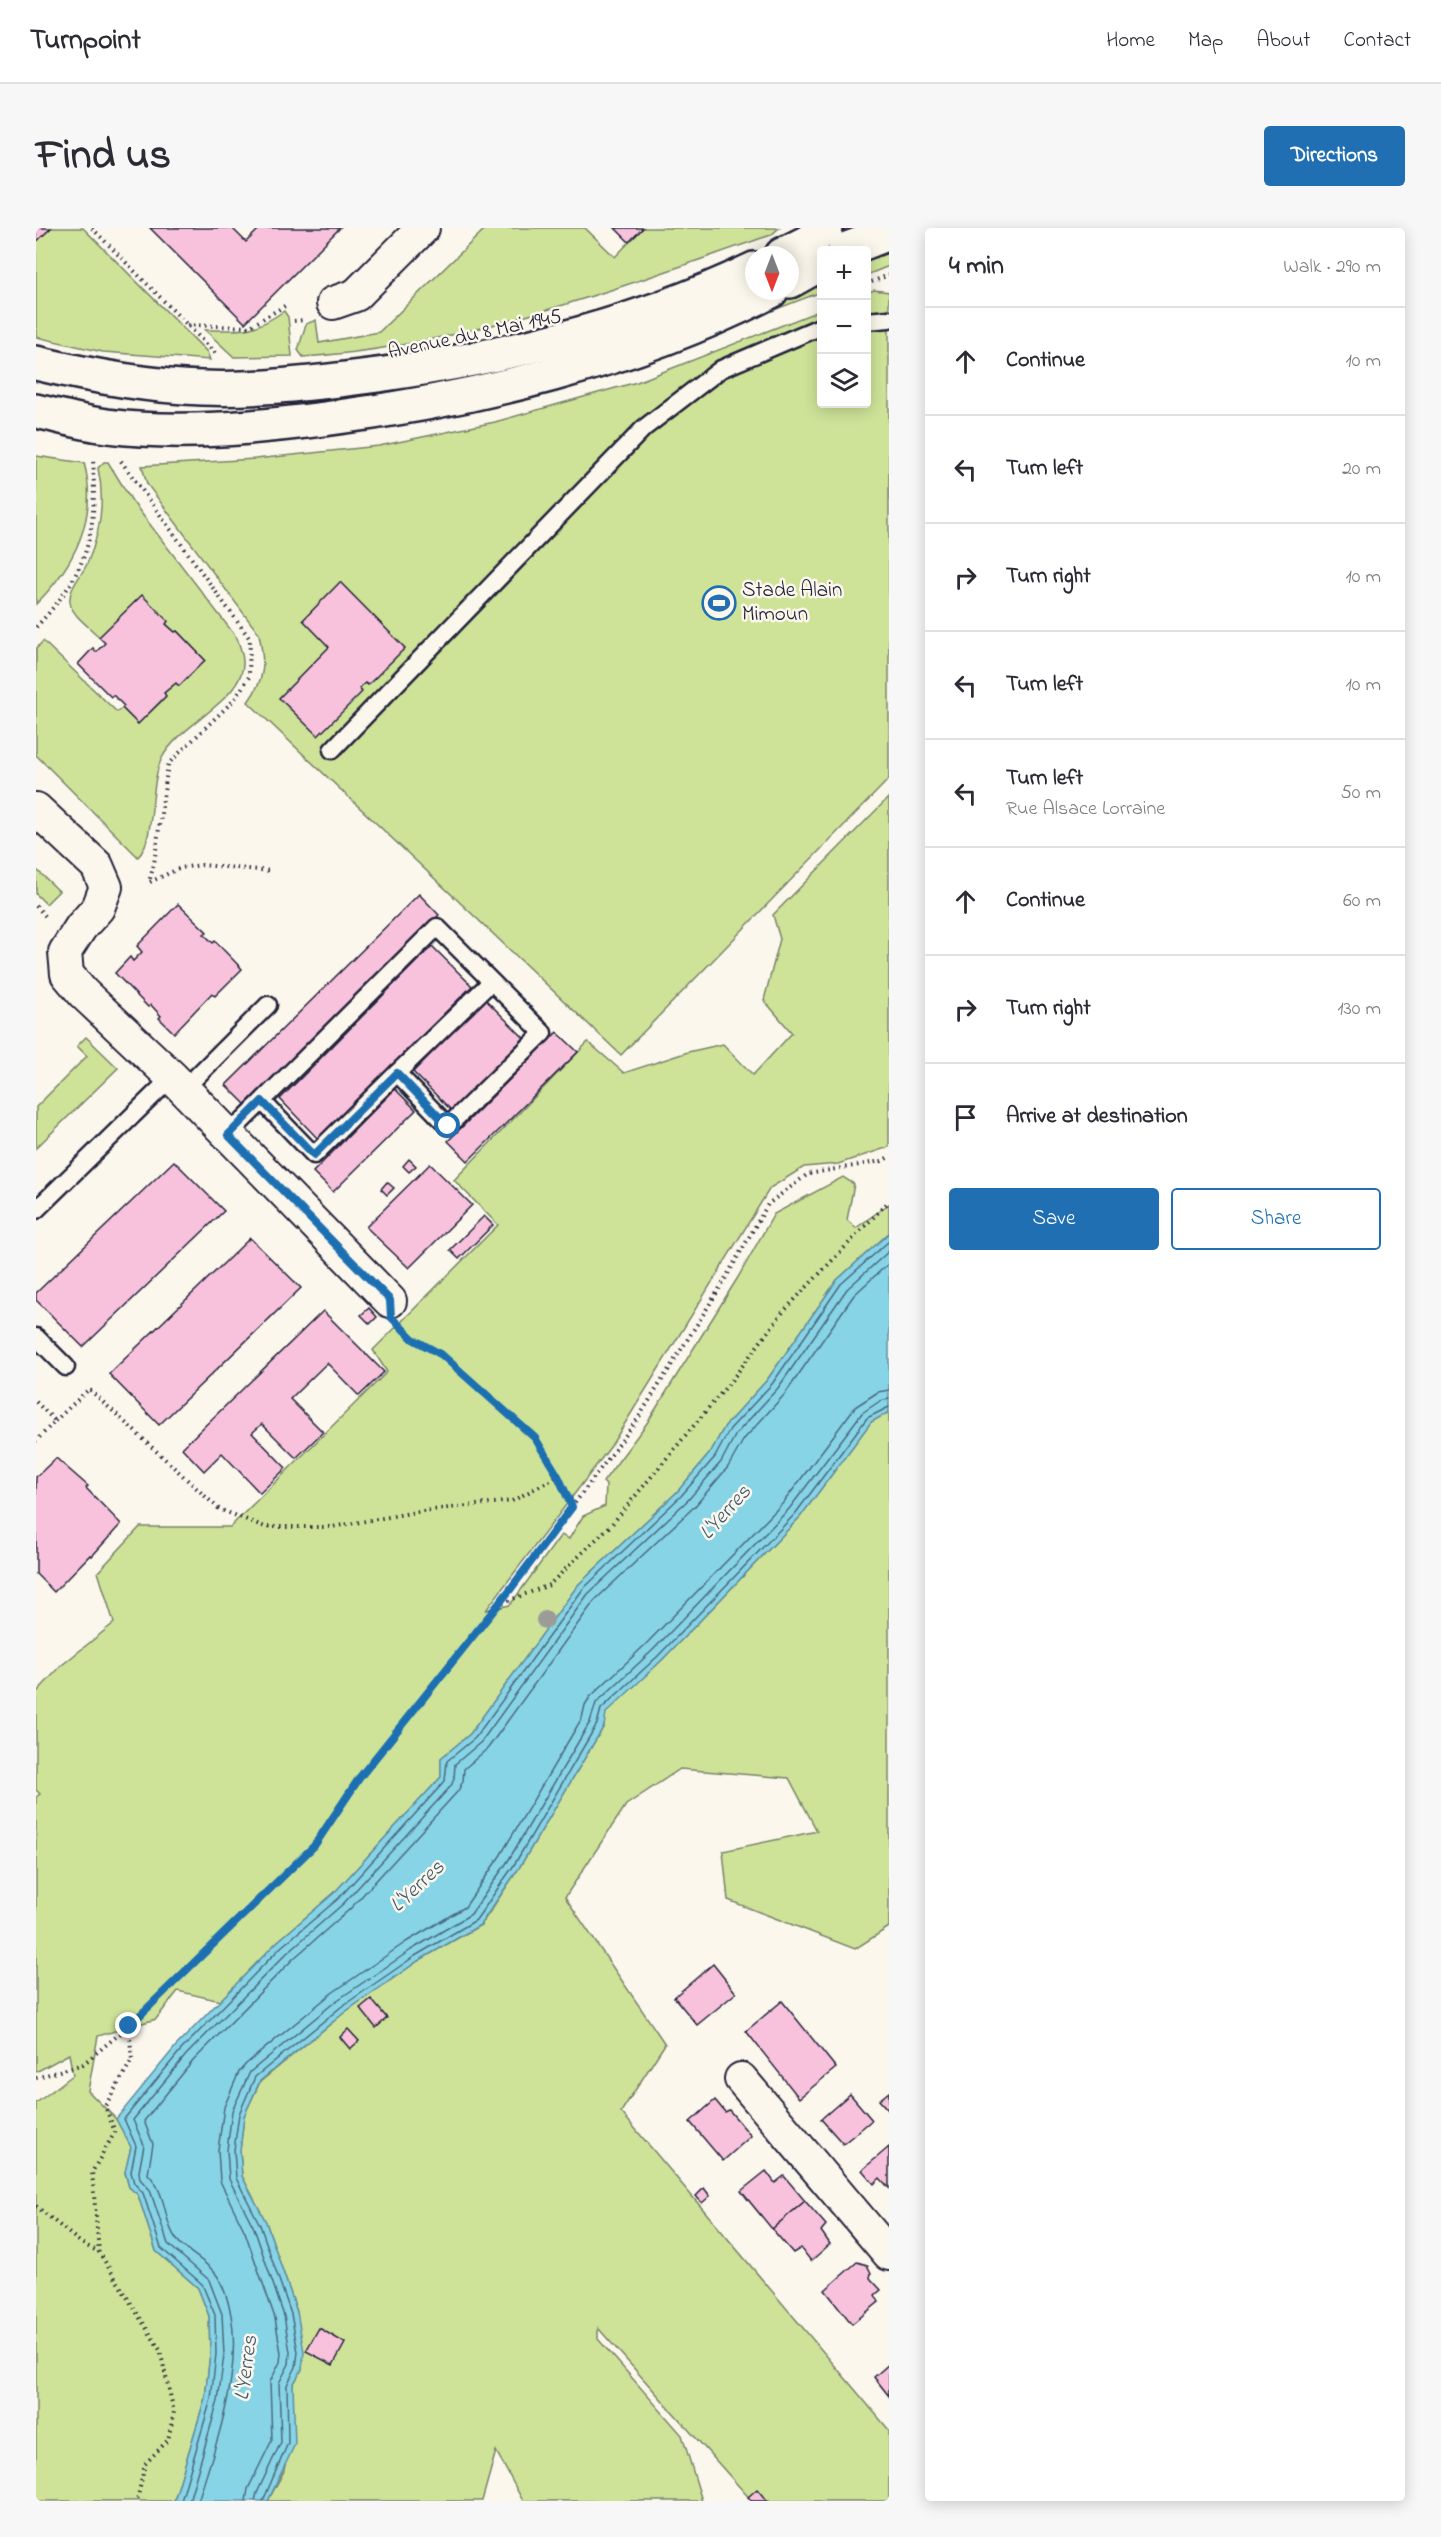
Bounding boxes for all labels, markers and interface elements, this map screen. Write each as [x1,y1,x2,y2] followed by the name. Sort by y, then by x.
[30,21,141,62] text: Turnpoint
[1106,26,1155,56] text: Home
[1188,26,1223,56] text: Map
[1256,26,1310,56] text: About
[1343,26,1411,56] text: Contact
[36,126,171,187] text: Find us
[1264,126,1405,186] button: Directions
[745,246,799,300] north arrow
[817,246,871,408] map controls
[817,246,871,300] button: +
[949,248,1004,286] text: 4 min
[1283,253,1381,282] text: Walk · 290 m
[817,300,871,354] button: −
[385,302,565,368] street label: Avenue du 8 Mai 1945
[949,345,982,378] icon: ahead
[1006,345,1085,377] text: Continue
[1345,347,1381,376] text: 10 m
[817,354,871,408] button: layers
[949,453,982,486] icon: left
[1006,453,1083,485] text: Turn left
[1342,455,1381,484] text: 20 m
[949,561,982,594] icon: right
[1006,561,1091,593] text: Turn right
[1345,563,1381,592] text: 10 m
[742,576,842,630] place label: Stade Alain Mimoun
[701,585,737,621] sports icon: Stade Alain Mimoun
[949,669,982,702] icon: left
[1006,669,1083,701] text: Turn left
[1345,671,1381,700] text: 10 m
[1006,763,1083,795] text: Turn left
[949,777,982,810] icon: left
[1340,779,1381,808] text: 50 m
[1006,795,1165,824] text: Rue Alsace Lorraine
[949,885,982,918] icon: ahead
[1006,885,1085,917] text: Continue
[1343,887,1381,916] text: 60 m
[949,993,982,1026] icon: right
[1006,993,1091,1025] text: Turn right
[1337,995,1381,1024] text: 130 m
[949,1101,982,1134] icon: arrive
[1006,1101,1188,1133] text: Arrive at destination
[434,1112,460,1138] route start
[949,1188,1159,1250] button: Save
[1171,1188,1381,1250] button: Share
[692,1478,760,1548] water label: L'Yerres
[383,1853,453,1921] water label: L'Yerres
[115,2012,141,2038] route end
[227,2333,267,2402] water label: L'Yerres

